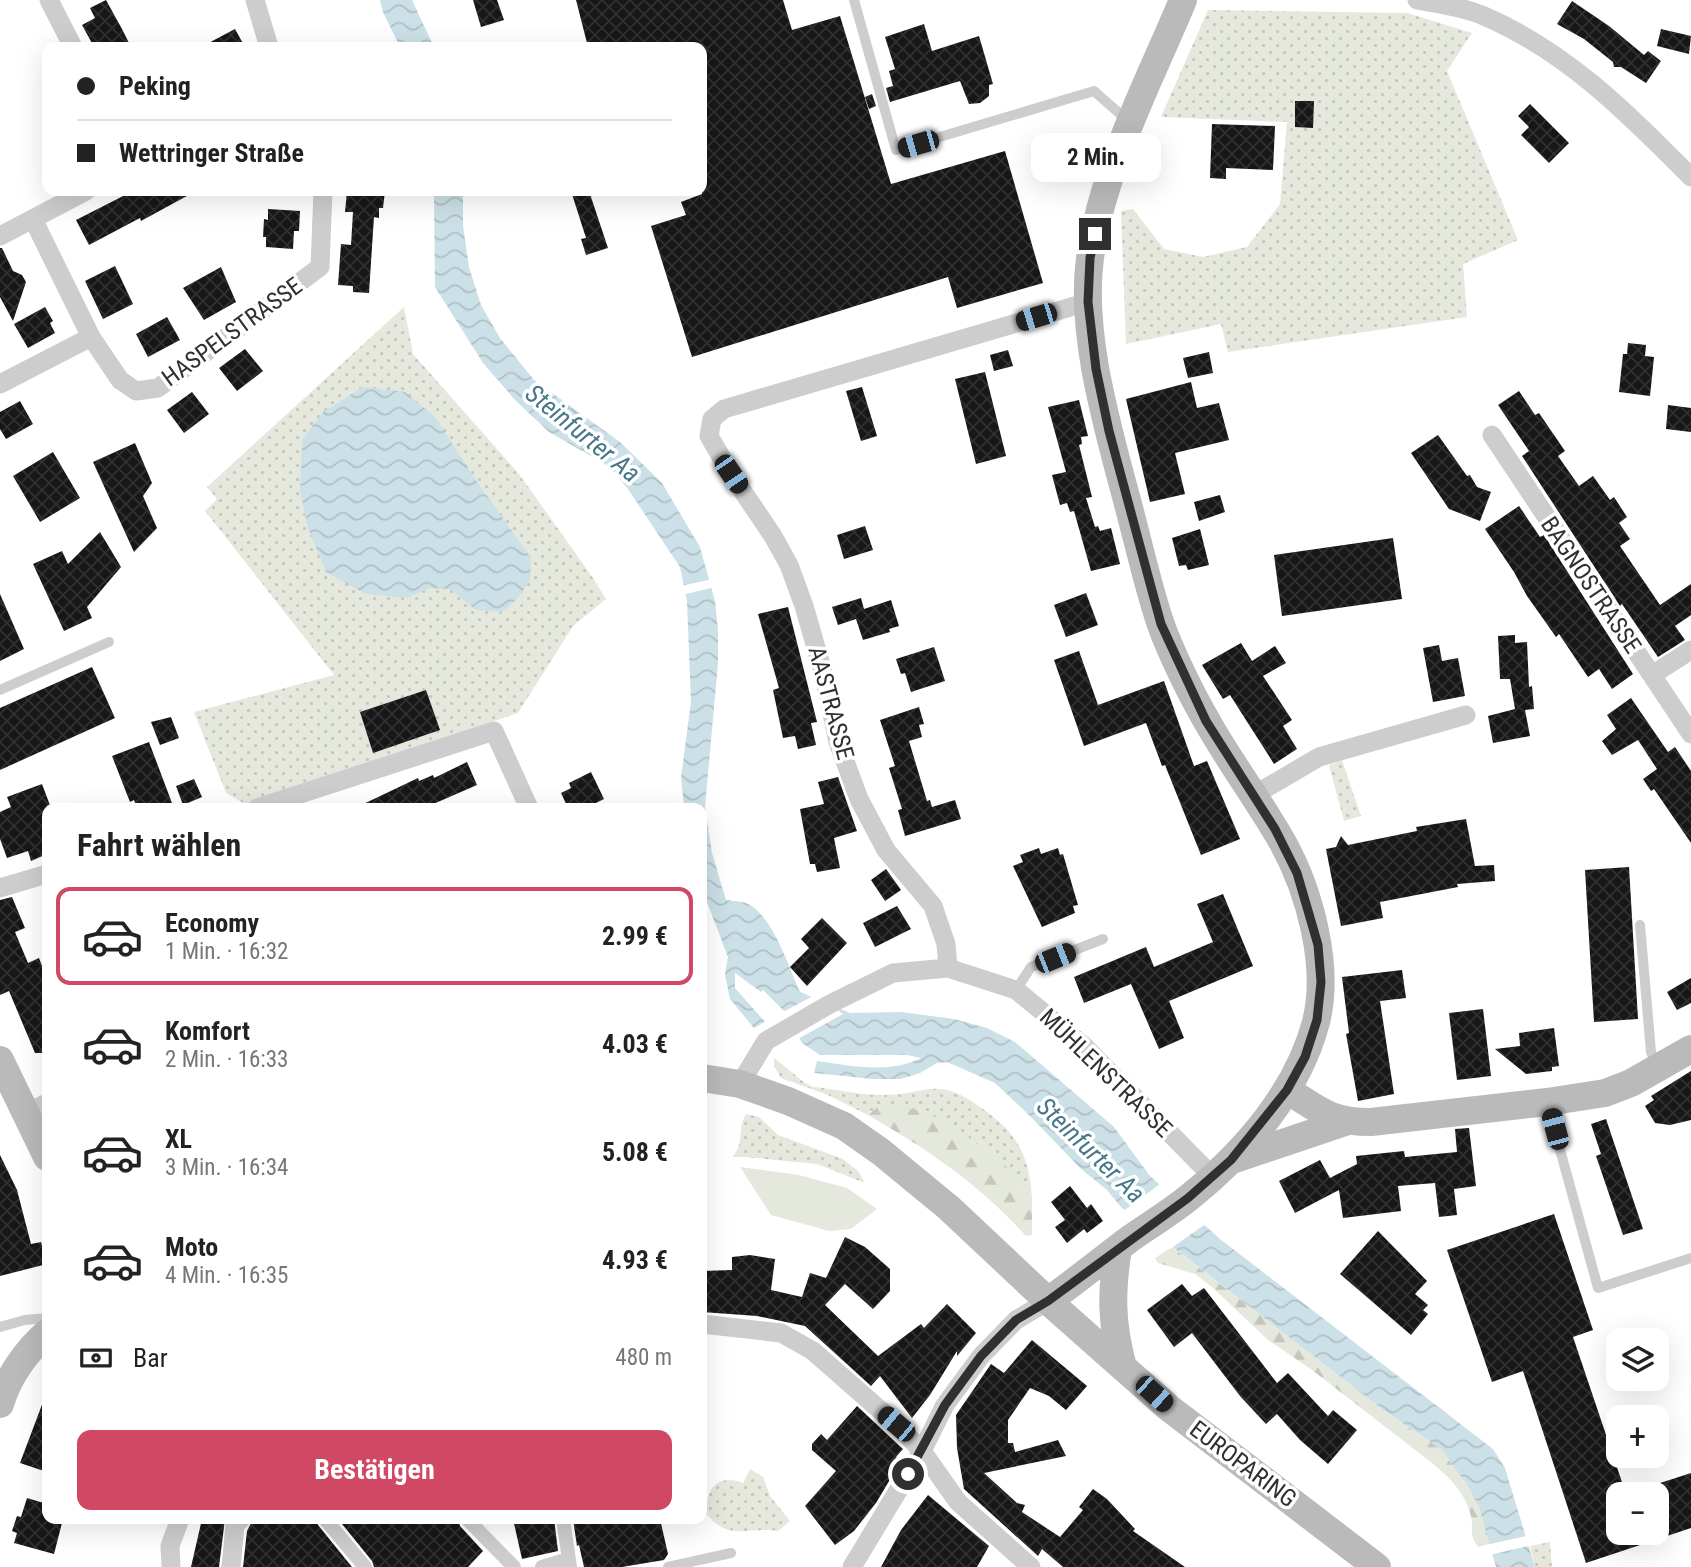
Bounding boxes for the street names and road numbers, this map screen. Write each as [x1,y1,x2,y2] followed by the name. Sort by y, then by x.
[156,272,308,392] street label: HASPELSTRASSE
[1535,511,1647,659] street label: BAGNOSTRASSE
[802,643,860,763] street label: AASTRASSE
[1034,1003,1178,1143] street label: MÜHLENSTRASSE
[1184,1415,1302,1513] street label: EUROPARING

